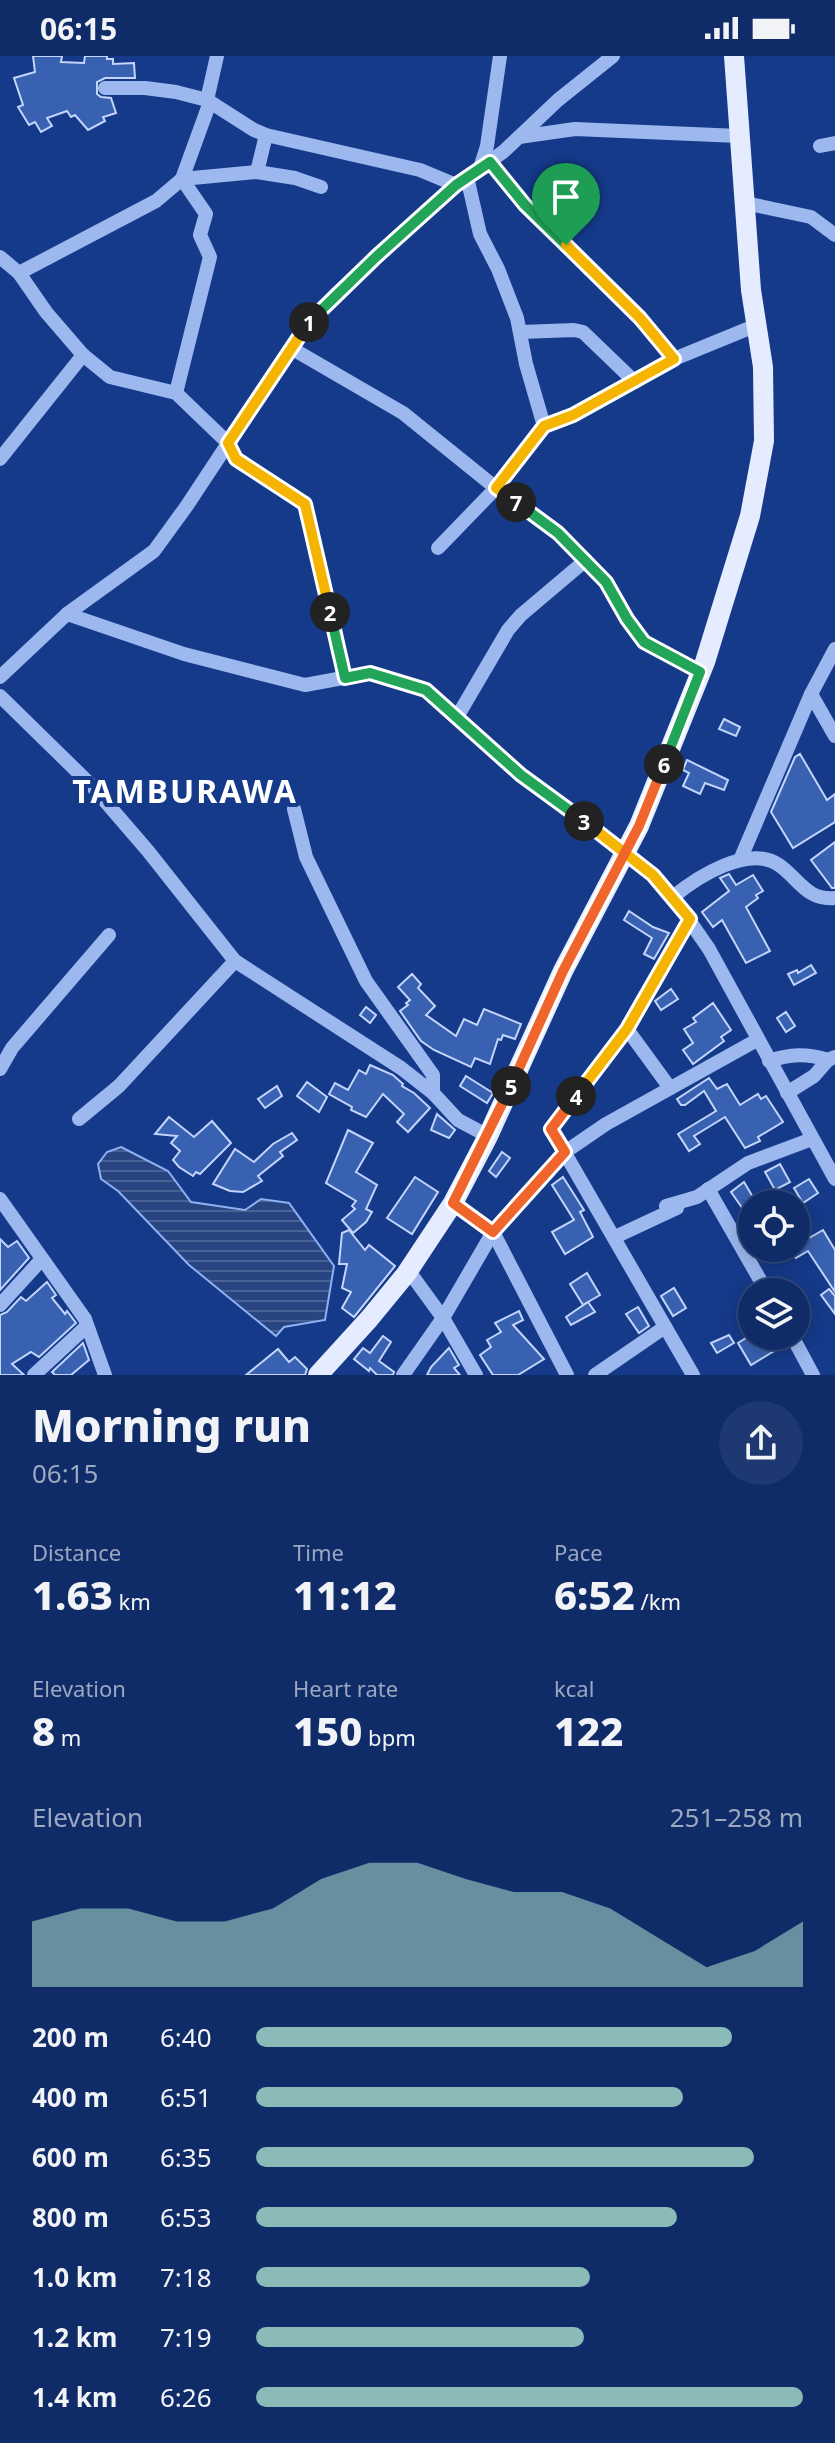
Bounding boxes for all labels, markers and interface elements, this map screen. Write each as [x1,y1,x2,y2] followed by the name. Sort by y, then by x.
[40,8,117,49] text: 06:15
[532,163,600,245] pin
[544,175,588,219] icon: arrive
[289,302,329,342] pin: 1
[303,307,315,337] text: 1
[496,482,536,522] pin: 7
[510,487,522,517] text: 7
[310,592,350,632] pin: 2
[324,597,336,627] text: 2
[644,744,684,784] pin: 6
[658,749,670,779] text: 6
[72,769,298,812] district label: TAMBURAWA
[564,801,604,841] pin: 3
[578,806,590,836] text: 3
[491,1066,531,1106] pin: 5
[505,1071,517,1101] text: 5
[556,1076,596,1116] pin: 4
[570,1081,582,1111] text: 4
[738,1190,810,1350] map controls
[738,1190,810,1262] button: locate
[738,1278,810,1350] button: layers
[32,1395,311,1455] text: Morning run
[719,1401,803,1485] button: share
[32,1455,98,1491] text: 06:15
[32,1537,121,1567] text: Distance
[293,1537,344,1567] text: Time
[554,1537,603,1567] text: Pace
[32,1567,113,1622] text: 1.63
[293,1567,397,1622] text: 11:12
[554,1567,635,1622] text: 6:52
[113,1586,151,1616] text: km
[635,1586,681,1616] text: /km
[32,1673,126,1703] text: Elevation
[293,1673,398,1703] text: Heart rate
[554,1673,594,1703] text: kcal
[32,1703,55,1758] text: 8
[293,1703,362,1758] text: 150
[554,1703,623,1758] text: 122
[55,1722,81,1752] text: m
[362,1722,416,1752] text: bpm
[32,1799,143,1835] text: Elevation
[670,1799,803,1835] text: 251–258 m
[32,2019,109,2055] text: 200 m
[160,2019,212,2055] text: 6:40
[32,2079,109,2115] text: 400 m
[160,2079,212,2115] text: 6:51
[32,2139,109,2175] text: 600 m
[160,2139,212,2175] text: 6:35
[32,2199,109,2235] text: 800 m
[160,2199,212,2235] text: 6:53
[32,2259,117,2295] text: 1.0 km
[160,2259,212,2295] text: 7:18
[32,2319,117,2355] text: 1.2 km
[160,2319,212,2355] text: 7:19
[32,2379,117,2415] text: 1.4 km
[160,2379,212,2415] text: 6:26

